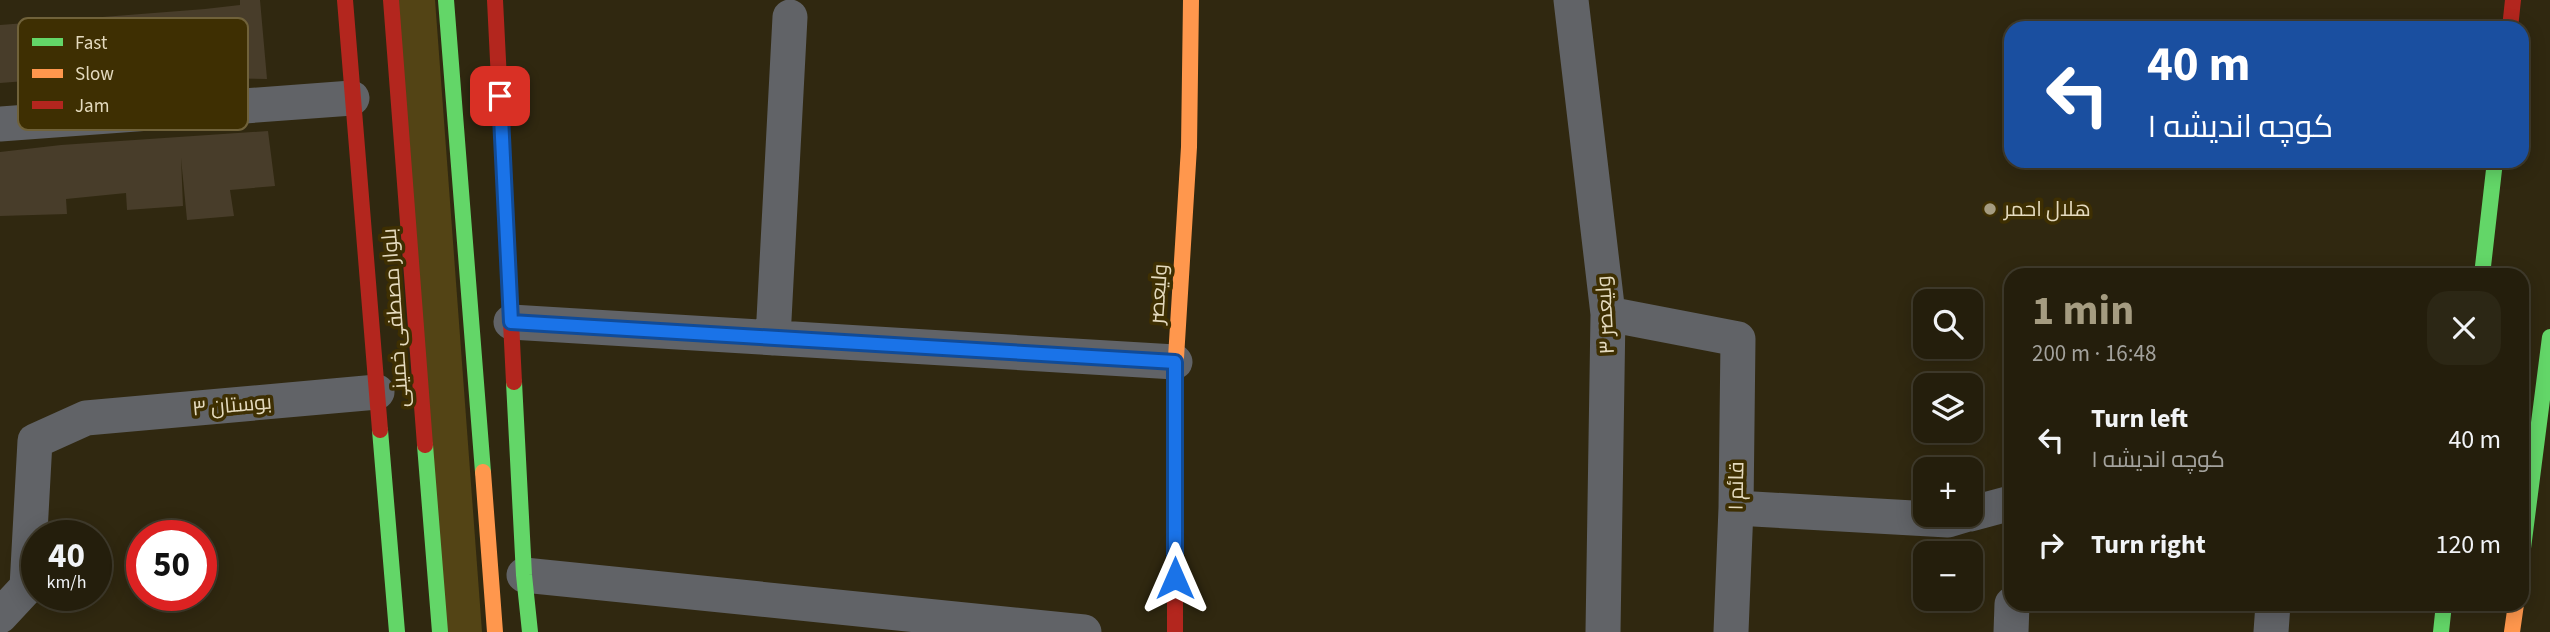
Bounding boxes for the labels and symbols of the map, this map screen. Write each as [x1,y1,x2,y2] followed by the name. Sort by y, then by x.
[18,18,248,130] legend
[75,30,108,57] text: Fast
[75,61,114,88] text: Slow
[470,66,530,126] pin
[75,93,109,120] text: Jam
[2003,194,2091,224] place label: هلال احمر
[1982,201,1998,217] marker: هلال احمر
[374,227,416,409] street label: بلوار مصطفی خمینی
[1141,263,1175,326] street label: ولیعصر
[1588,275,1622,355] street label: ولیعصر ۳
[191,387,273,423] street label: بوستان ۳
[1721,461,1751,511] street label: قائم ۱
[126,520,217,611] speed limit sign: 50
[1138,541,1212,615] position arrow

